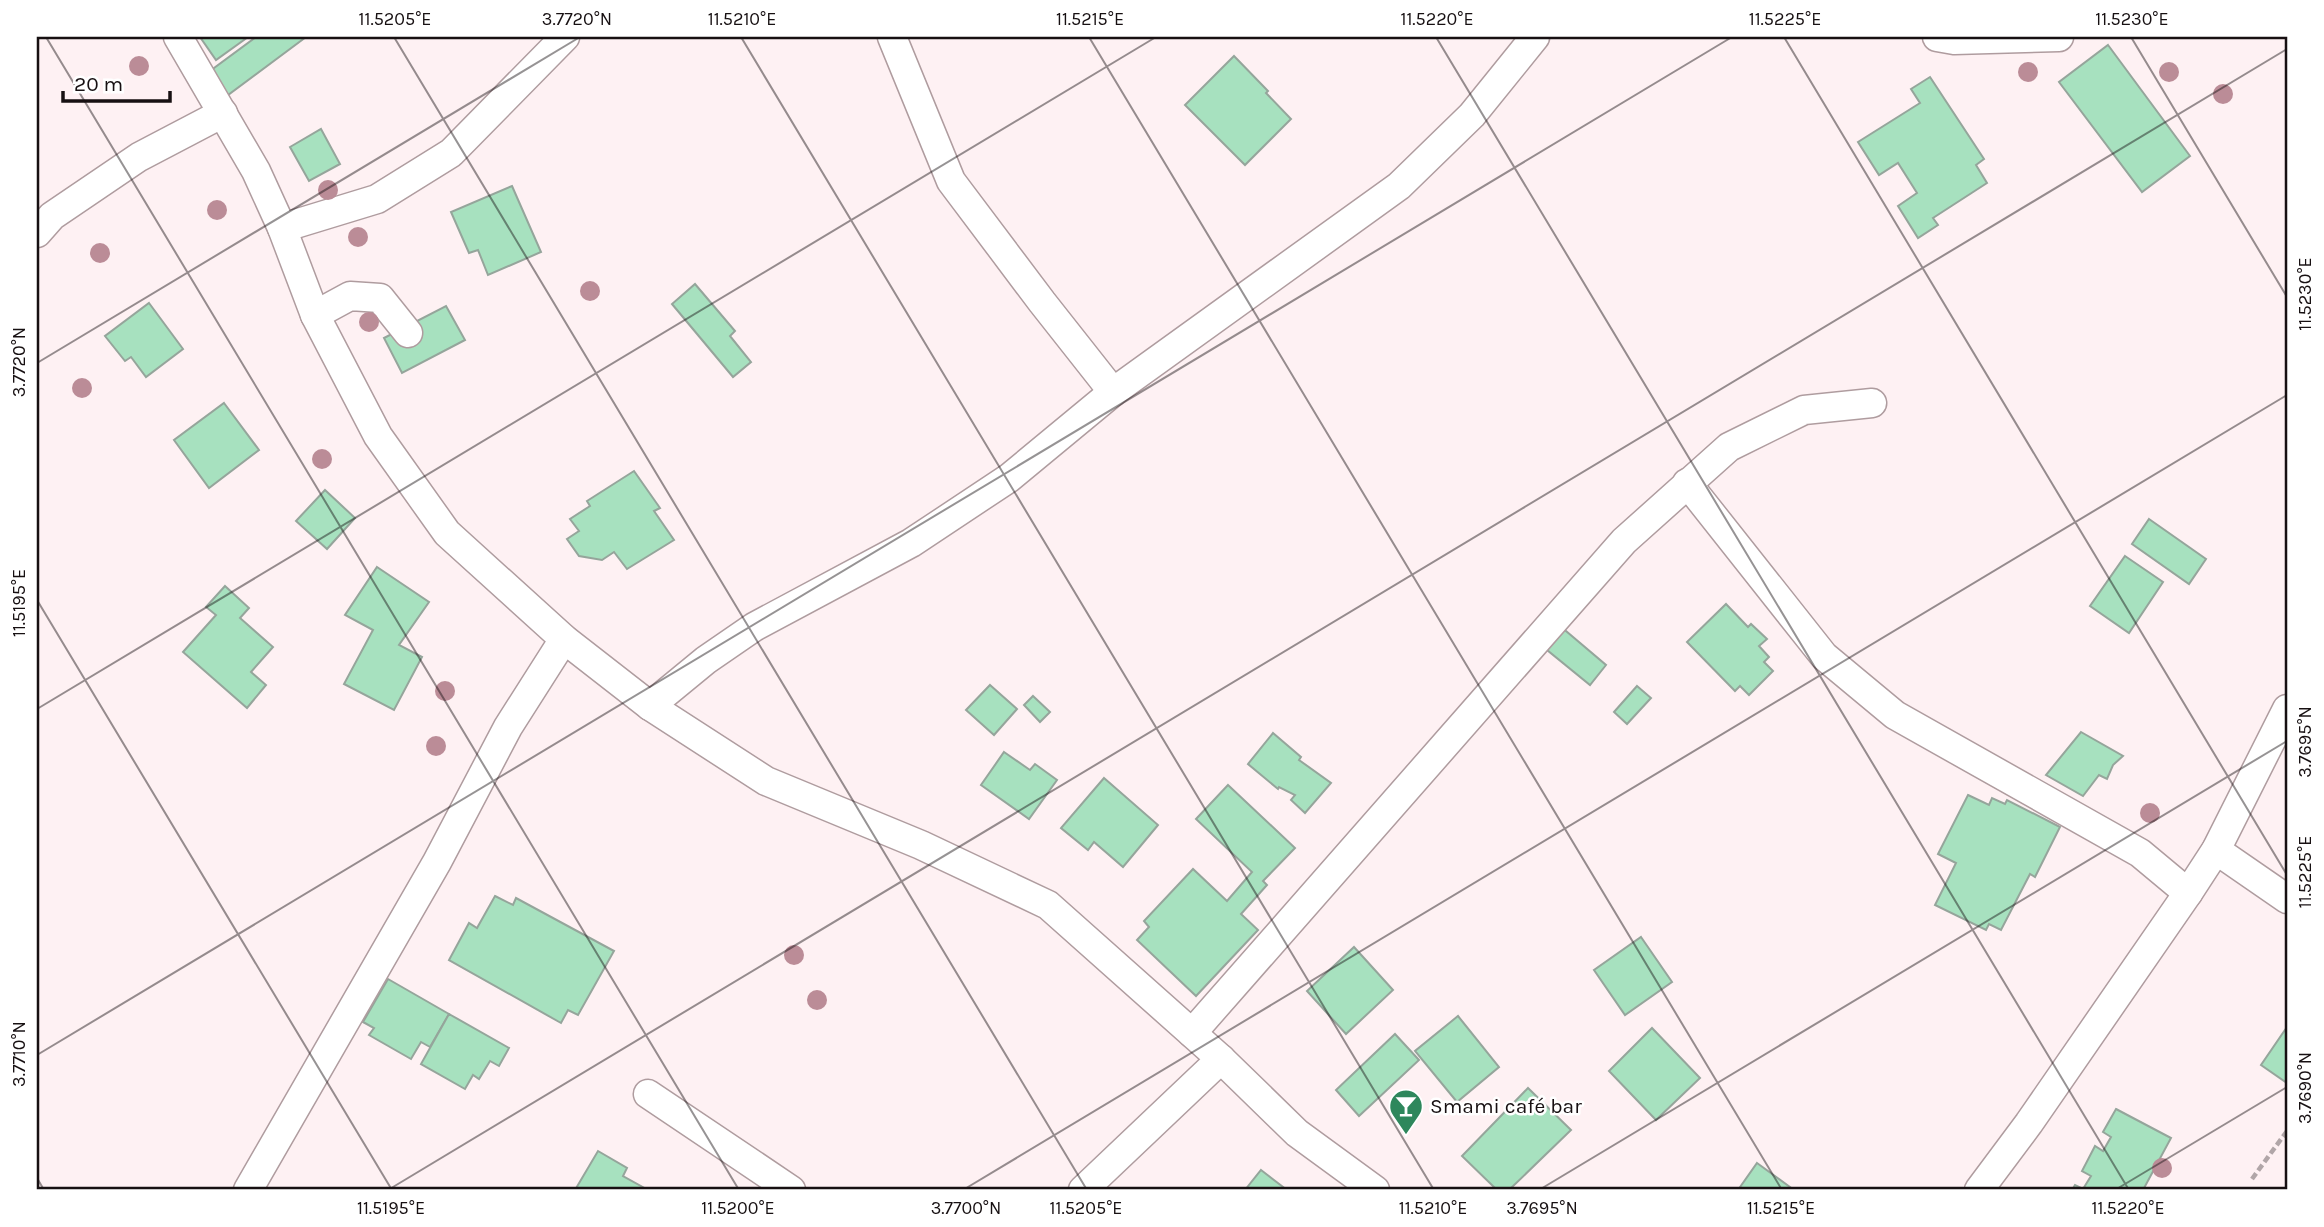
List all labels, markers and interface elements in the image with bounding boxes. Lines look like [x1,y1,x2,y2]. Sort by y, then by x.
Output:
text: 11.5205°E [359,8,431,30]
text: 3.7720°N [542,8,612,30]
text: 11.5210°E [708,8,776,30]
text: 11.5215°E [1056,8,1124,30]
text: 11.5220°E [1400,8,1474,30]
text: 11.5225°E [1749,8,1821,30]
text: 11.5230°E [2095,8,2169,30]
scale bar [63,60,170,104]
text: 20 m [74,72,123,96]
text: 11.5230°E [2294,257,2316,331]
text: 3.7720°N [8,327,30,397]
text: 11.5195°E [8,569,30,637]
text: 3.7695°N [2294,706,2316,778]
text: 11.5225°E [2294,836,2316,908]
text: 3.7710°N [8,1021,30,1087]
text: 3.7690°N [2294,1052,2316,1124]
bar icon: Smami café bar [1387,1087,1425,1136]
place label: Smami café bar [1430,1094,1582,1118]
text: 11.5195°E [357,1197,425,1219]
text: 11.5200°E [701,1197,775,1219]
text: 3.7700°N [931,1197,1001,1219]
text: 11.5205°E [1050,1197,1122,1219]
text: 11.5210°E [1399,1197,1467,1219]
text: 3.7695°N [1506,1197,1578,1219]
text: 11.5215°E [1747,1197,1815,1219]
text: 11.5220°E [2091,1197,2165,1219]

